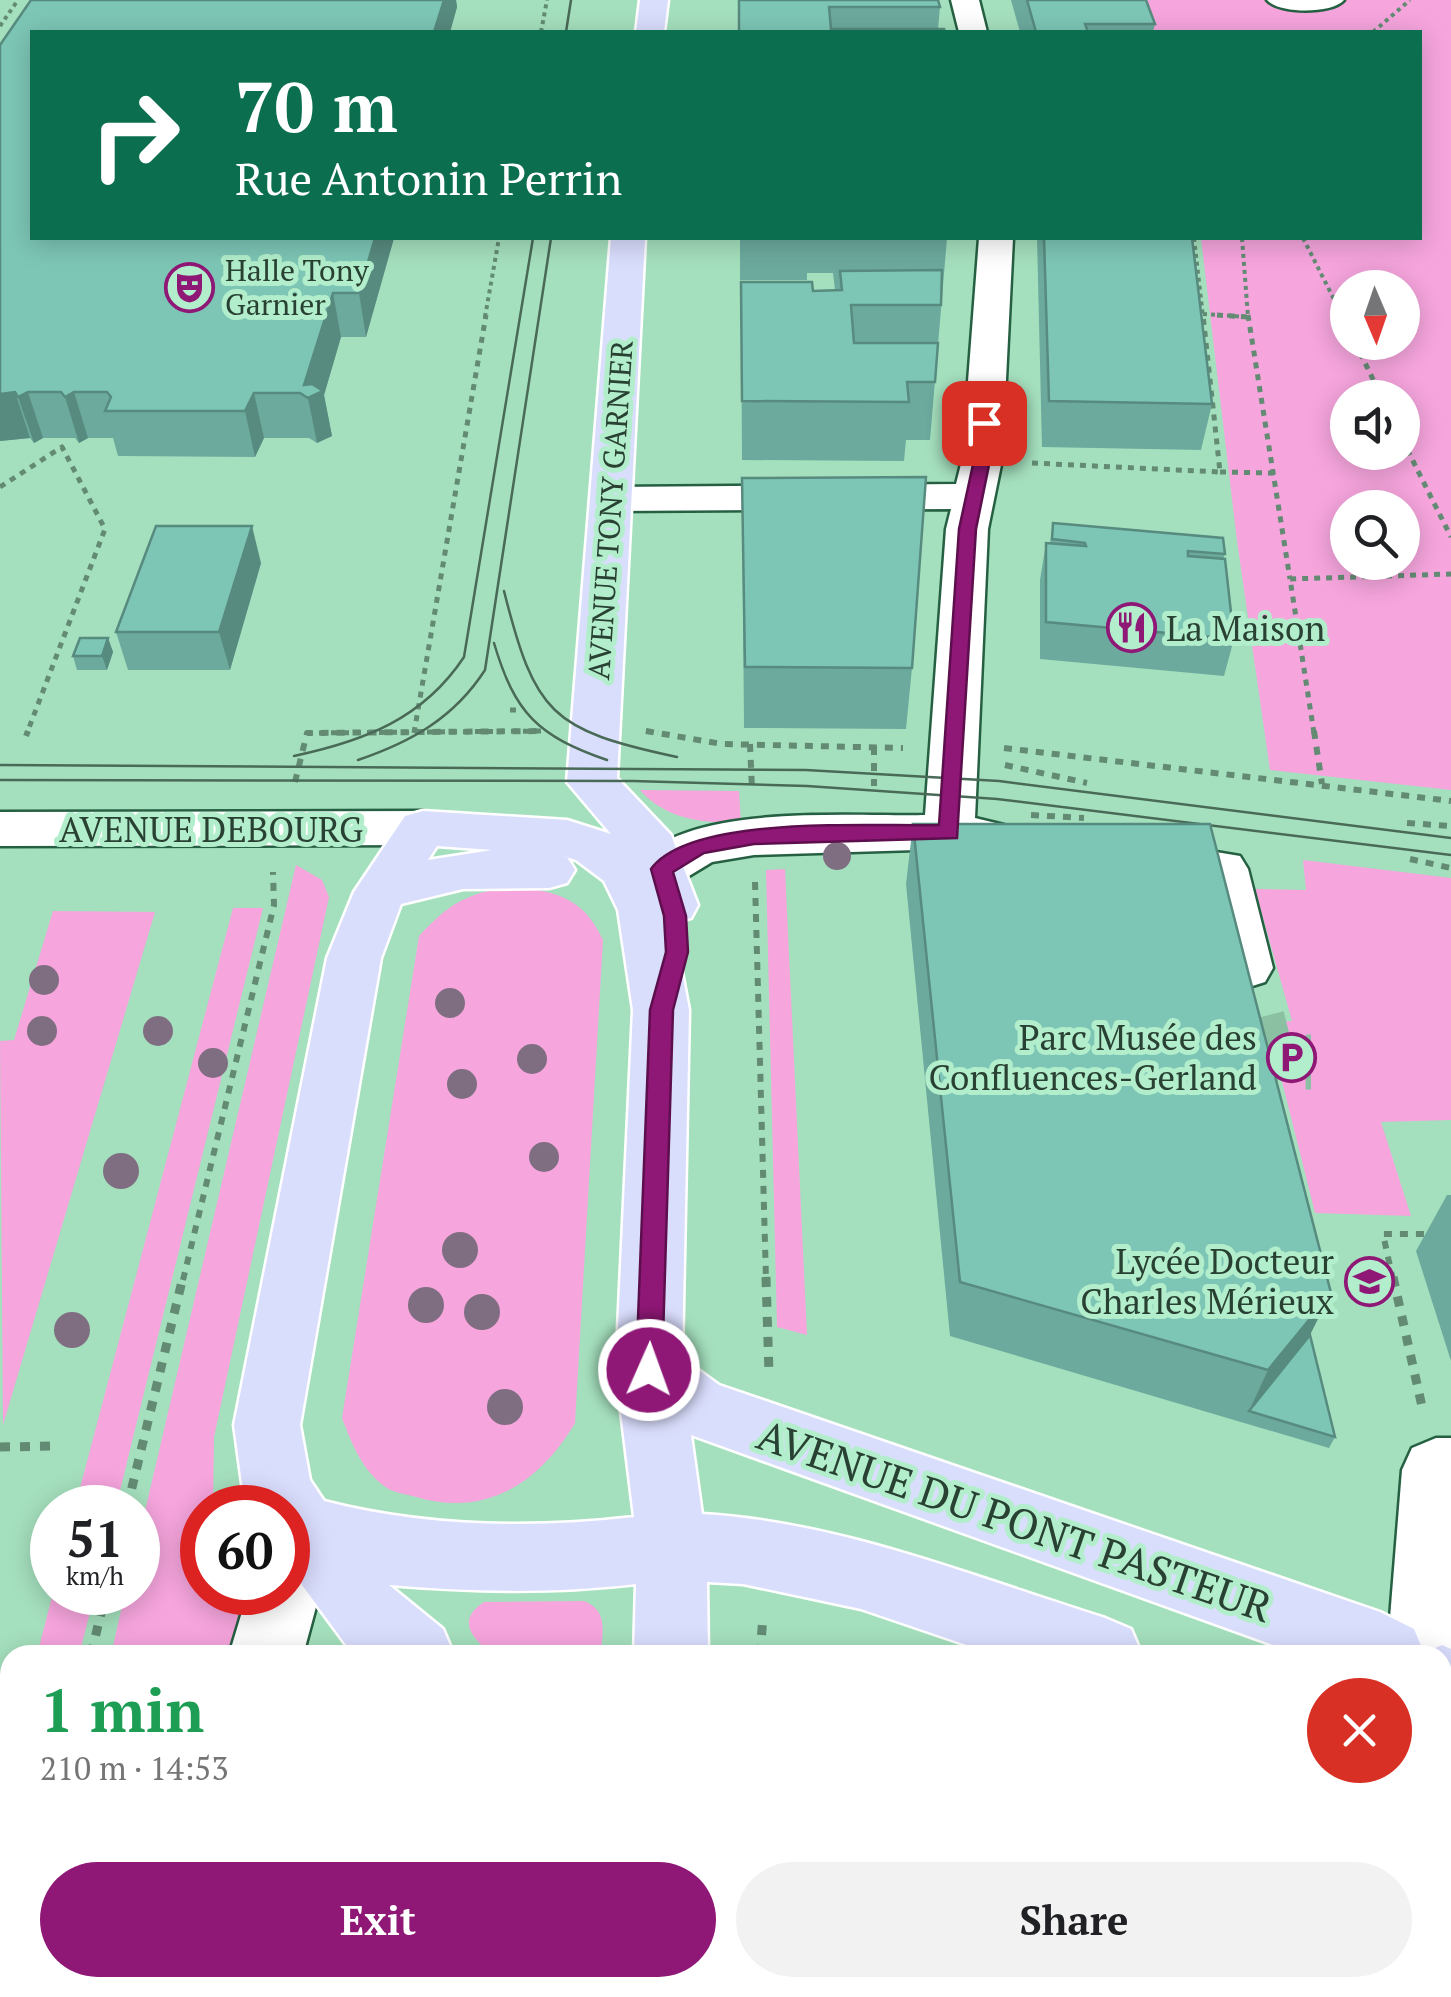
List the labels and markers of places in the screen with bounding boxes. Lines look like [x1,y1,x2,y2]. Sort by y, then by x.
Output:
place label: Halle Tony Garnier [225,250,370,324]
theatre icon: Halle Tony Garnier [164,261,216,313]
pin [942,381,1027,466]
restaurant icon: La Maison [1105,602,1157,654]
place label: La Maison [1166,605,1325,651]
place label: Parc Musée des Confluences-Gerland [928,1014,1257,1100]
parking icon: Parc Musée des Confluences-Gerland [1266,1031,1318,1083]
place label: Lycée Docteur Charles Mérieux [1080,1238,1335,1324]
school or university icon: Lycée Docteur Charles Mérieux [1343,1255,1395,1307]

